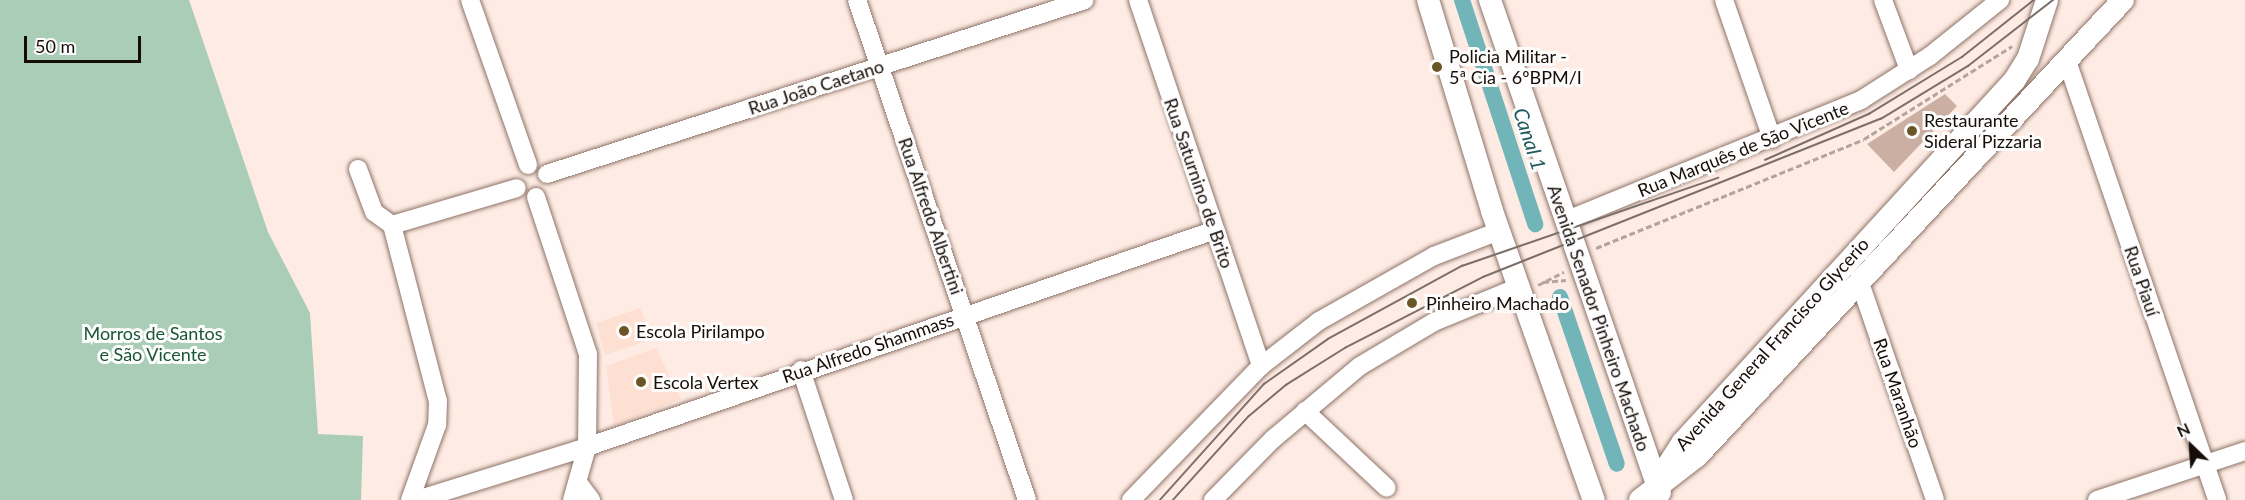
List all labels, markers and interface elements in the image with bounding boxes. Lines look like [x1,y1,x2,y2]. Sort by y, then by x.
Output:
scale bar [27,24,144,62]
text: 50 m [35,35,75,57]
place label: Policia Militar - 5ª Cia - 6ºBPM/I [1449,46,1582,88]
street label: Rua João Caetano [745,55,887,119]
marker: Policia Militar - 5ª Cia - 6ºBPM/I [1430,60,1444,74]
street label: Rua Saturnino de Brito [1160,95,1238,271]
street label: Rua Marquês de São Vicente [1634,97,1852,201]
water label: Canal 1 [1509,105,1551,173]
place label: Restaurante Sideral Pizzaria [1924,110,2042,152]
marker: Restaurante Sideral Pizzaria [1905,124,1919,138]
street label: Rua Alfredo Albertini [894,134,968,298]
street label: Avenida Senador Pinheiro Machado [1543,182,1655,454]
street label: Avenida General Francisco Glycerio [1671,233,1873,455]
street label: Rua Piauí [2120,243,2164,319]
place label: Pinheiro Machado [1426,292,1569,314]
marker: Pinheiro Machado [1403,294,1421,312]
street label: Rua Alfredo Shammass [779,308,957,388]
place label: Escola Pirilampo [636,320,765,342]
park label: Morros de Santos e São Vicente [83,323,223,366]
marker: Escola Pirilampo [617,324,631,338]
street label: Rua Maranhão [1869,335,1927,451]
place label: Escola Vertex [653,371,759,393]
marker: Escola Vertex [634,375,648,389]
north arrow [2161,416,2221,476]
text: N [2174,418,2193,440]

